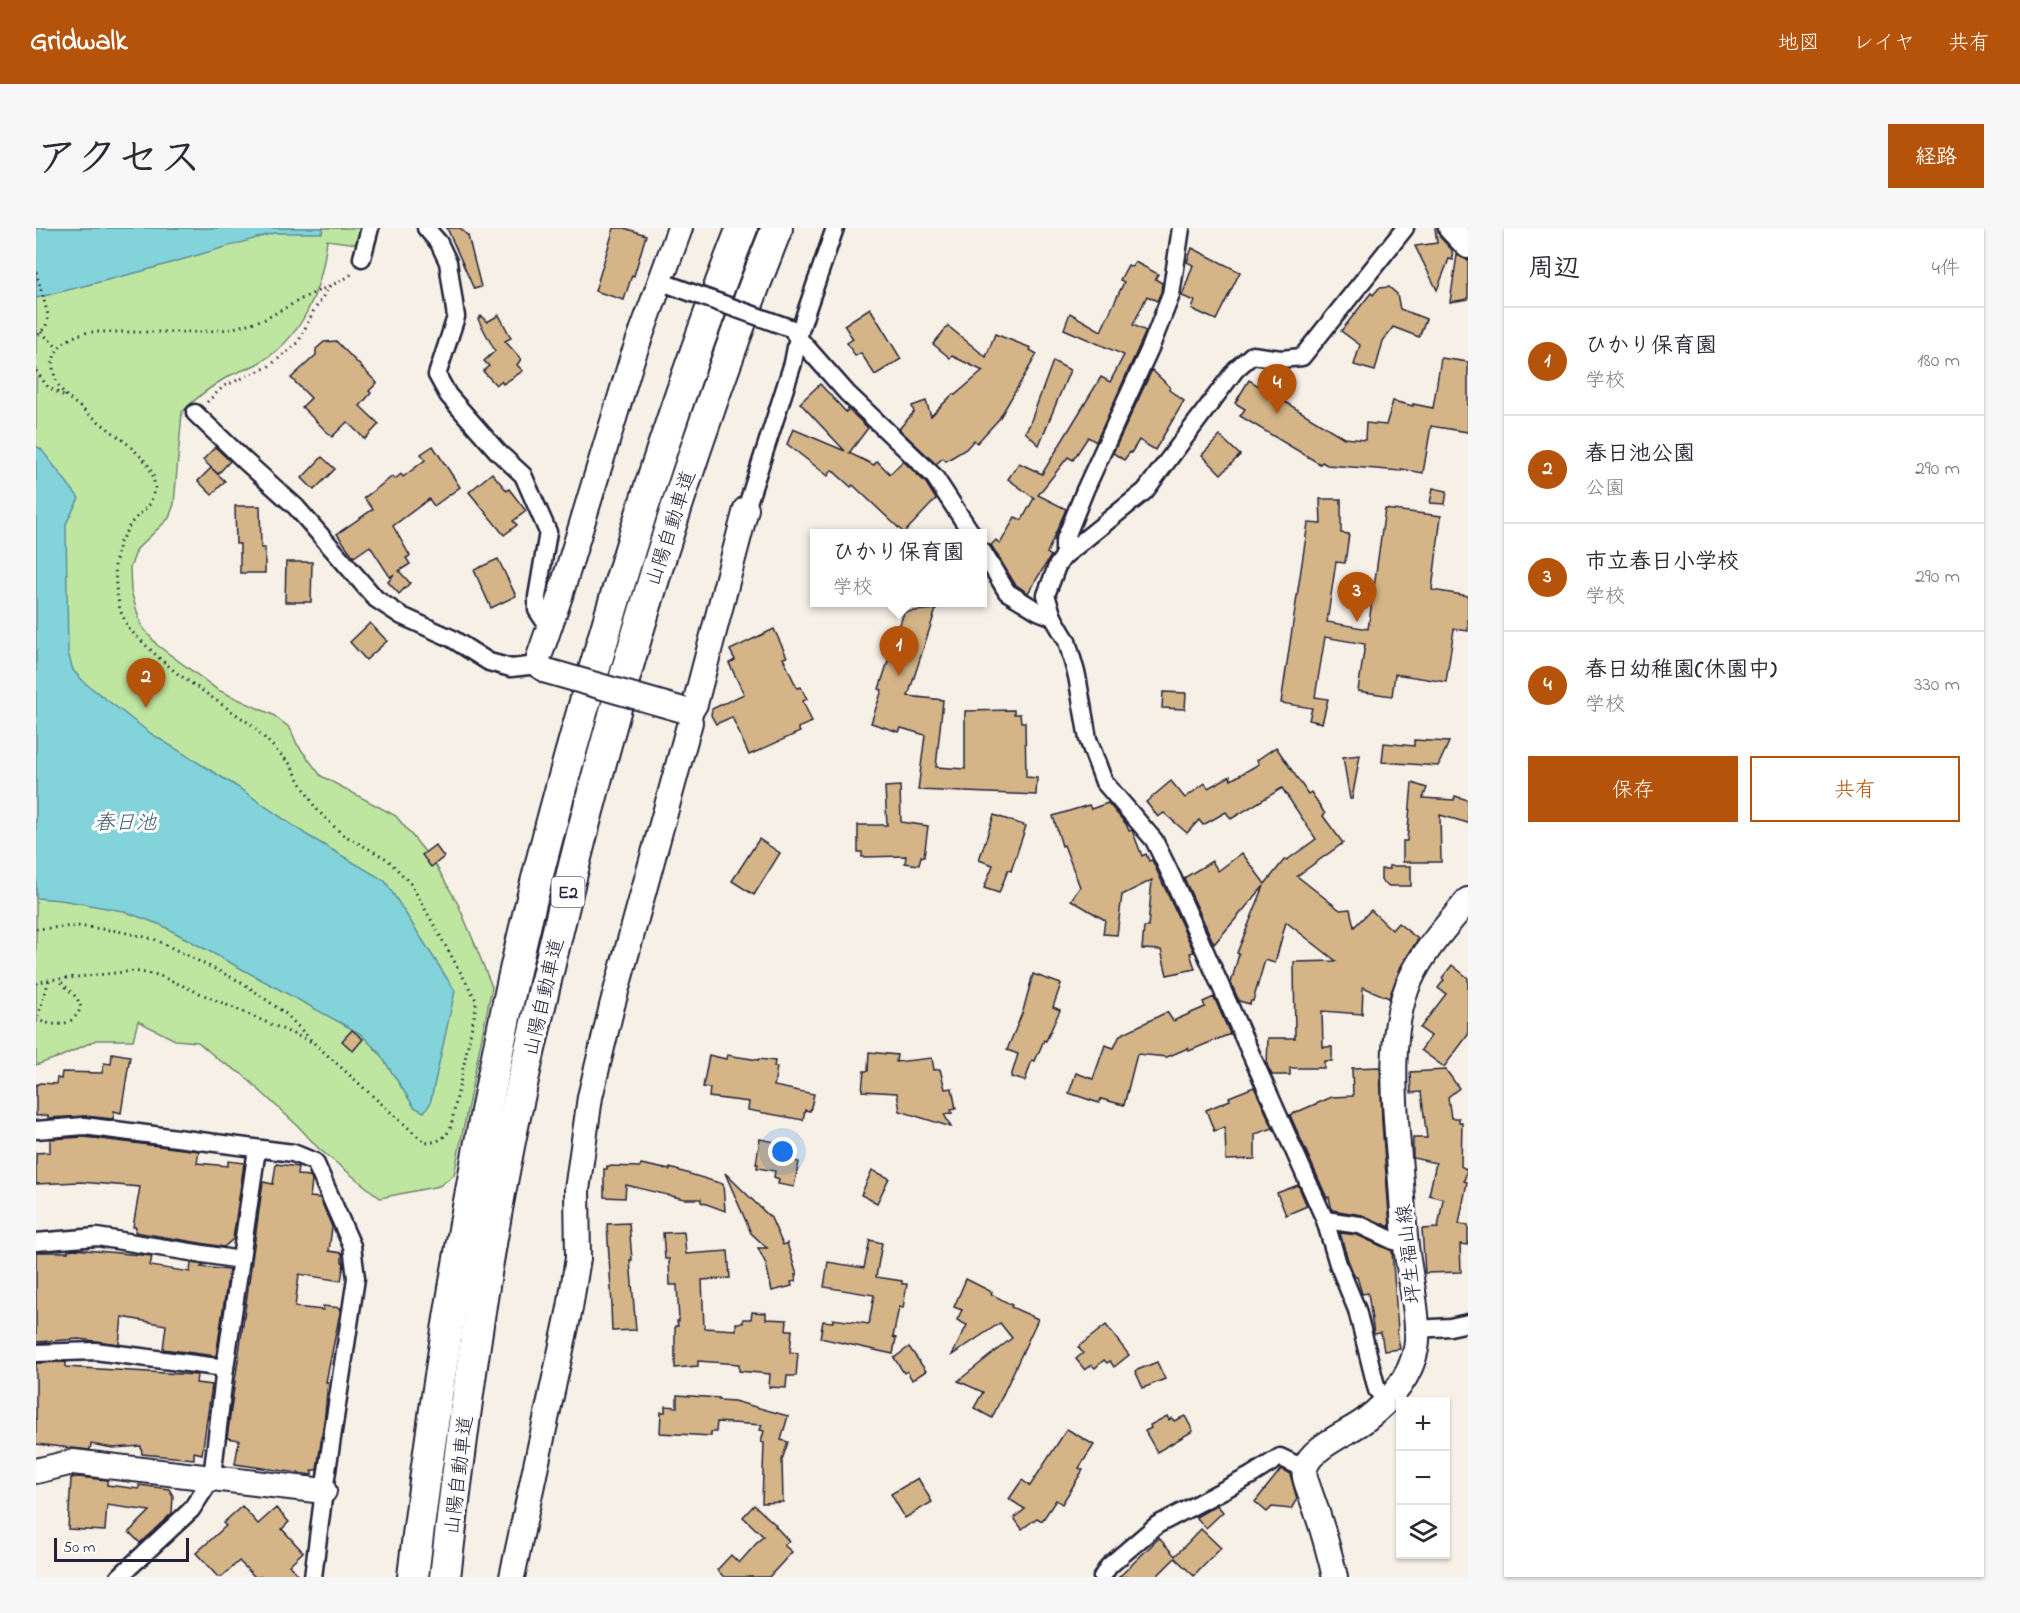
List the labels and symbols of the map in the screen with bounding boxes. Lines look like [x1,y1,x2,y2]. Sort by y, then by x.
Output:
pin: 4 [1258,364,1296,414]
street label: 山陽自動車道 [640,467,705,590]
pin: 3 [1338,572,1376,622]
pin: 1 [880,626,918,676]
pin: 2 [126,658,166,708]
water label: 春日池 [94,809,157,839]
road number: E2 [552,877,584,907]
street label: 山陽自動車道 [518,936,573,1059]
your location [768,1137,797,1166]
street label: 坪生福山線 [1391,1202,1430,1305]
street label: 山陽自動車道 [439,1414,482,1537]
scale bar [54,1535,189,1562]

